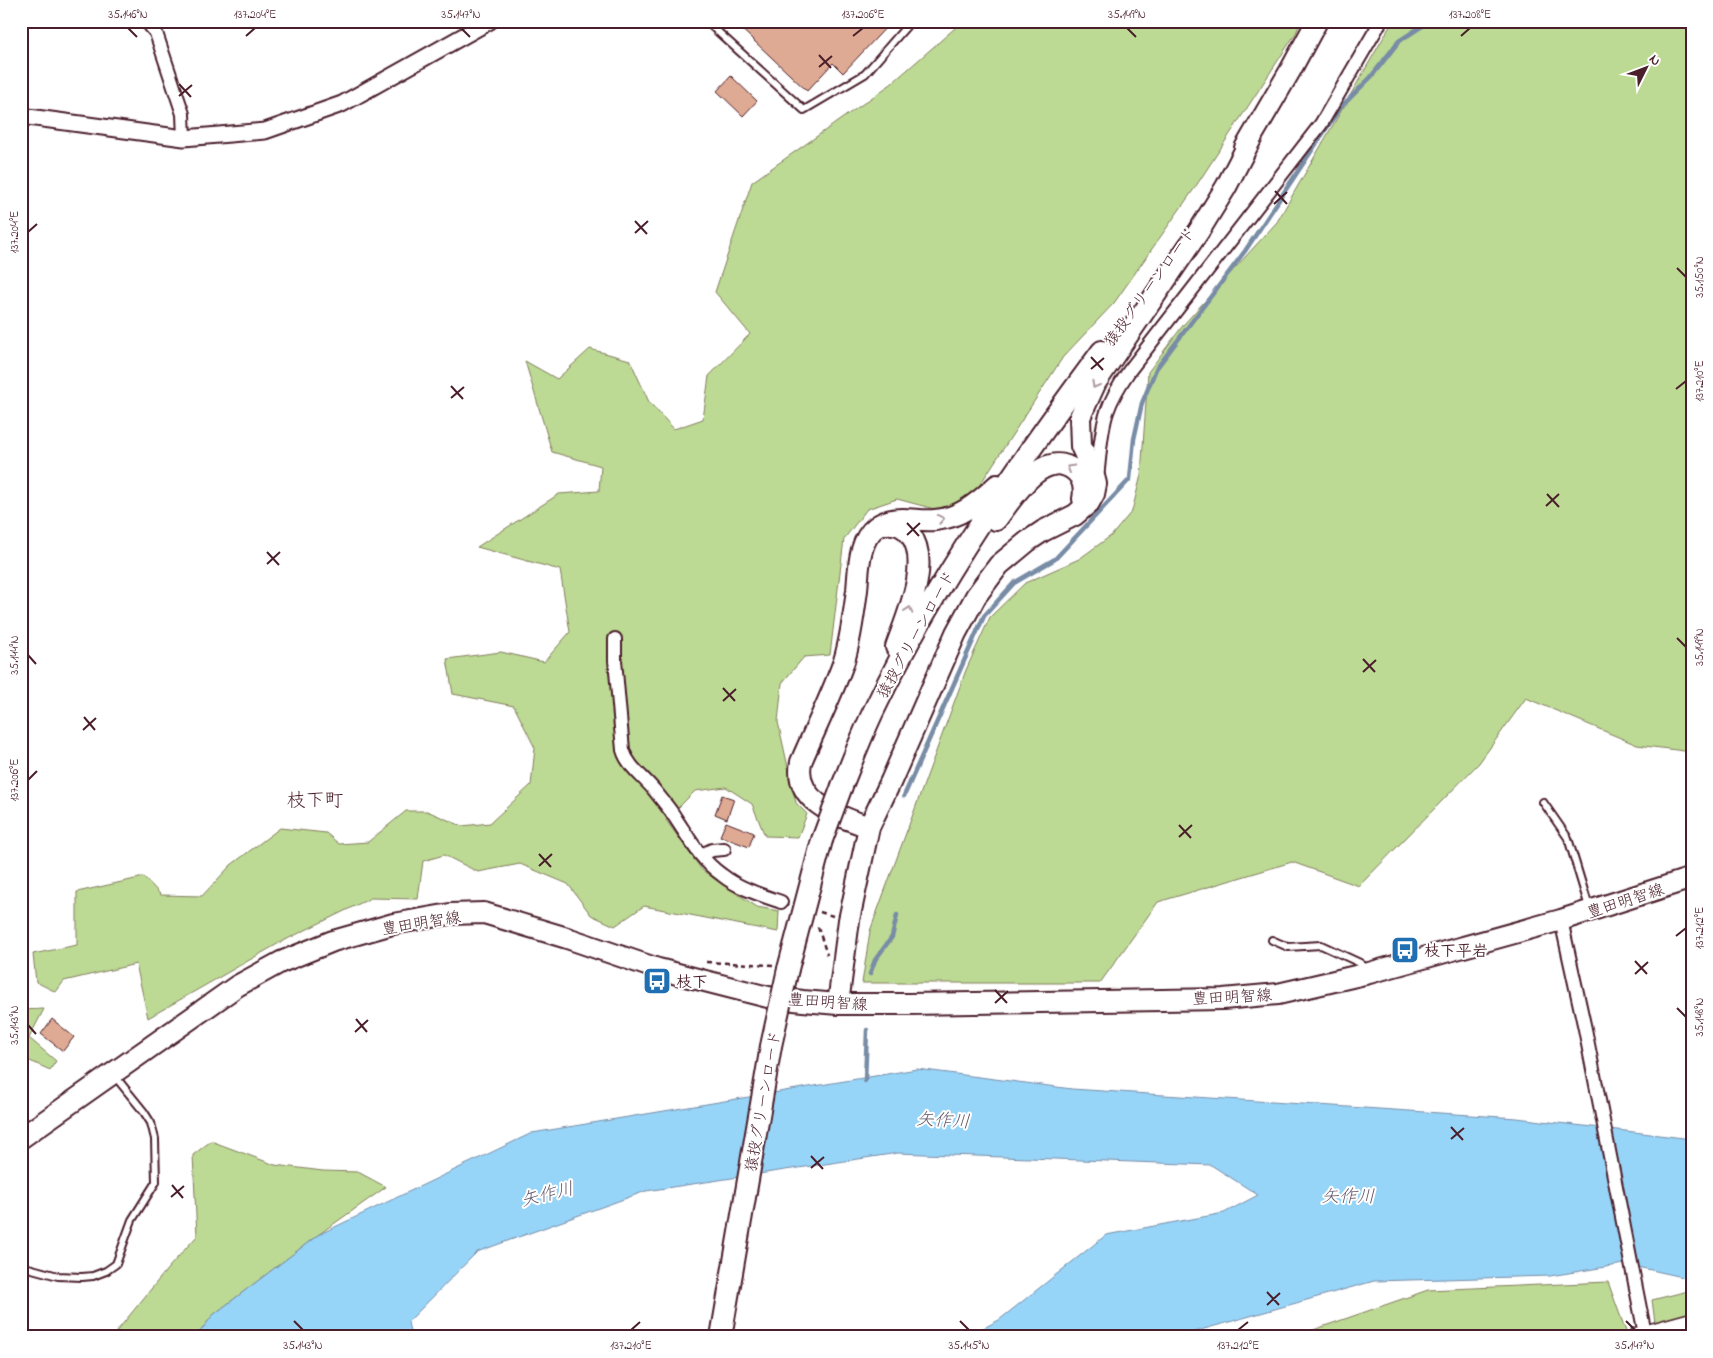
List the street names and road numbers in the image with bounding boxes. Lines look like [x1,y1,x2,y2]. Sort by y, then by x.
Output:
street label: 猿投グリーンロード [1099,222,1202,352]
street label: 猿投グリーンロード [872,567,962,703]
street label: 豊田明智線 [1584,878,1667,926]
street label: 豊田明智線 [380,906,463,942]
street label: 豊田明智線 [1192,984,1273,1012]
street label: 豊田明智線 [787,988,869,1018]
street label: 猿投グリーンロード [740,1029,788,1174]

